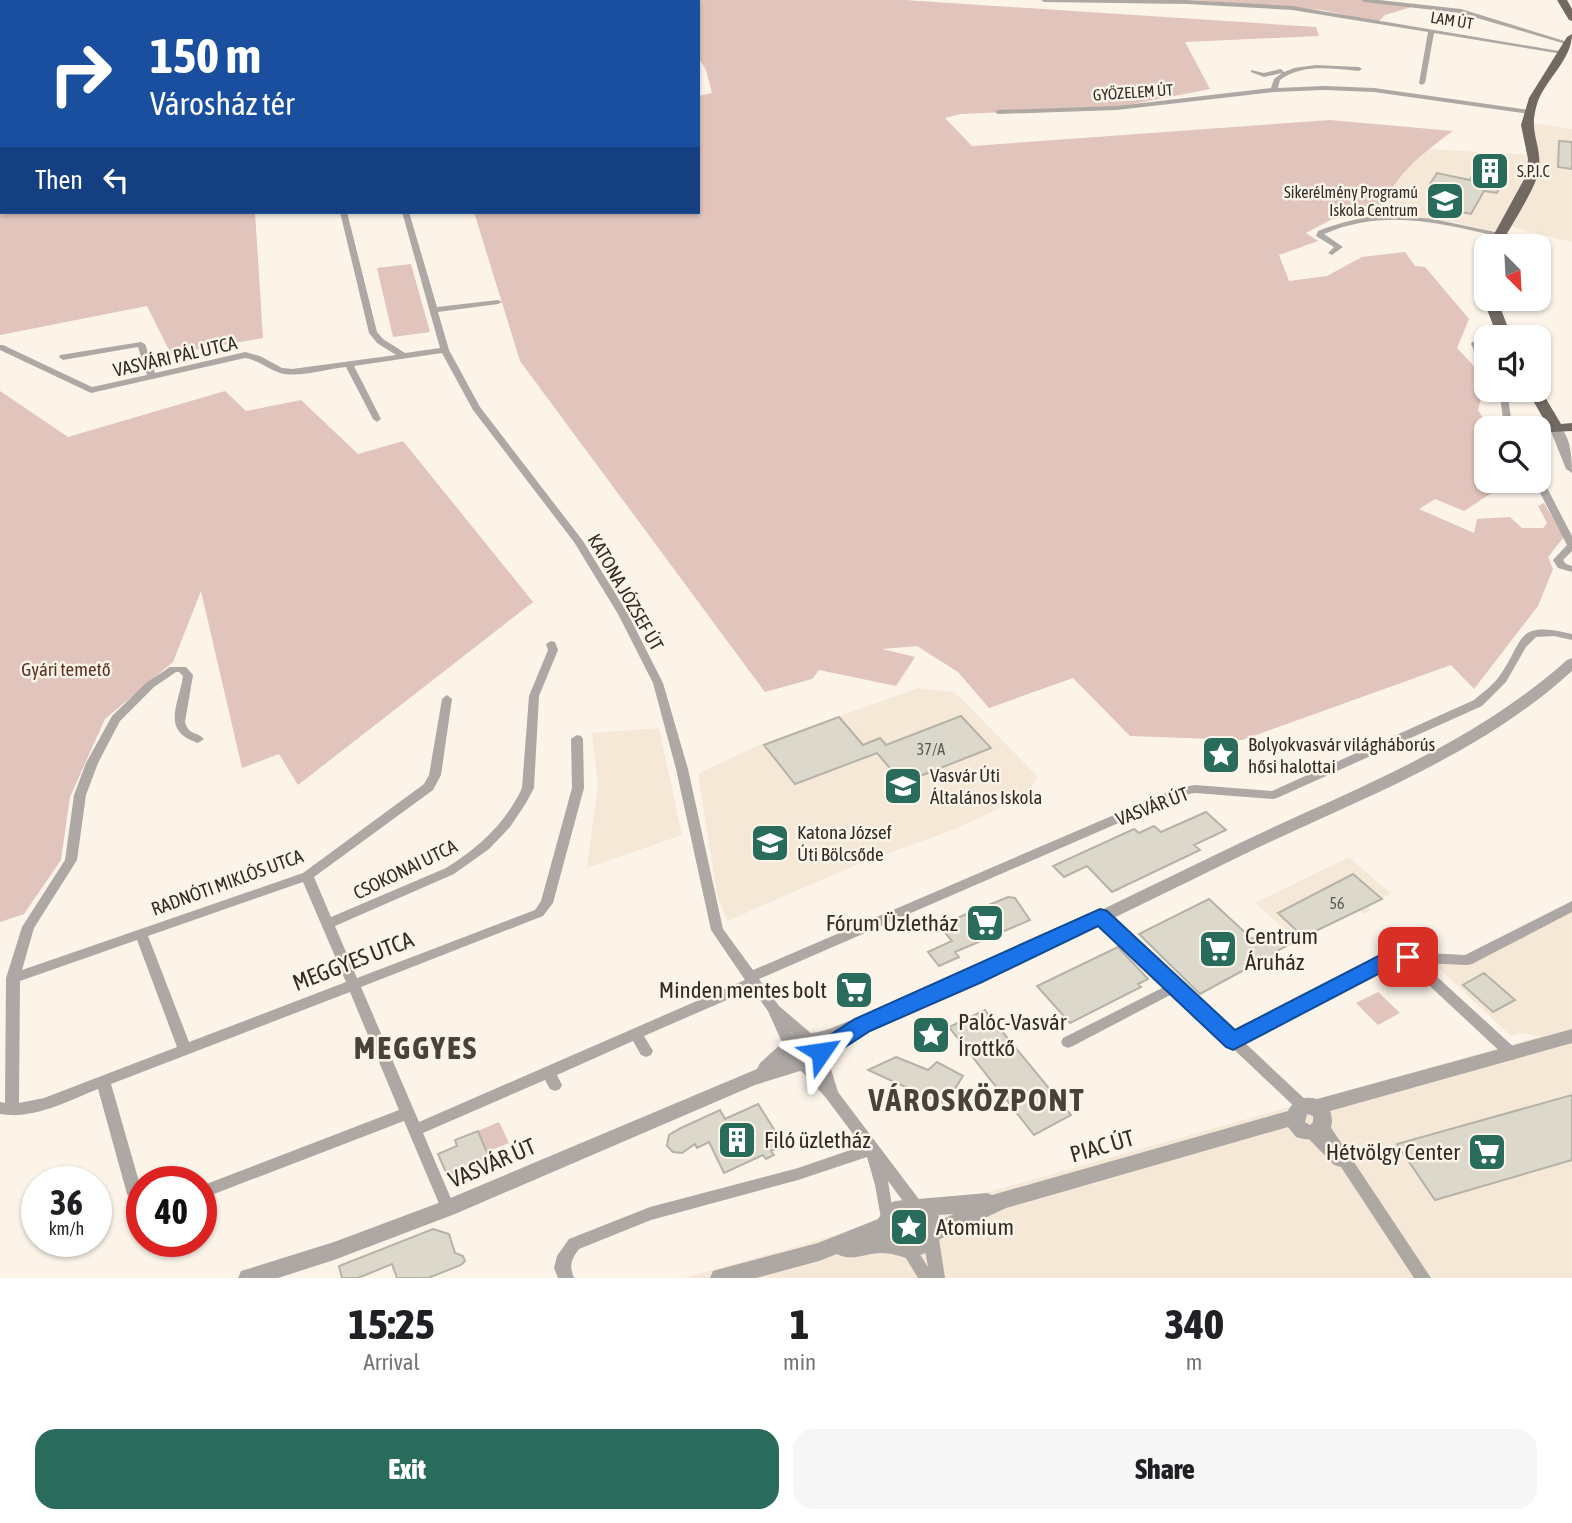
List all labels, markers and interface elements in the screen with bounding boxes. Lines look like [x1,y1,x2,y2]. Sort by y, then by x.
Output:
street label: LAM ÚT [1429,8,1475,32]
text: 150 m [150,27,261,83]
icon: right [35,28,126,119]
street label: GYŐZELEM ÚT [1092,80,1174,104]
text: Városház tér [150,85,295,122]
building icon: S.P.I.C [1469,150,1511,192]
icon: left [97,161,135,199]
place label: S.P.I.C [1517,162,1550,180]
text: Then [35,165,83,195]
school or university icon: Sikerélmény Programú Iskola Centrum [1424,180,1466,222]
place label: Sikerélmény Programú Iskola Centrum [1284,183,1418,219]
north arrow [1474,234,1550,312]
map controls [1474,234,1551,493]
button: sound [1474,325,1551,402]
street label: VASVÁRI PÁL UTCA [111,331,240,381]
button: search [1474,416,1551,493]
street label: KATONA JÓZSEF ÚT [584,530,669,655]
park label: Gyári temető [21,658,111,680]
place label: Bolyokvasvár világháborús hősi halottai [1248,733,1436,777]
place icon: Bolyokvasvár világháborús hősi halottai [1200,734,1242,776]
house number: 37/A [917,740,945,758]
place label: Vasvár Úti Általános Iskola [930,764,1042,808]
school or university icon: Vasvár Úti Általános Iskola [882,765,924,807]
street label: VASVÁR ÚT [1113,782,1192,830]
place label: Katona József Úti Bölcsőde [797,821,892,865]
school or university icon: Katona József Úti Bölcsőde [749,822,791,864]
street label: CSOKONAI UTCA [350,834,461,904]
street label: RADNÓTI MIKLÓS UTCA [148,844,306,920]
house number: 56 [1329,894,1345,912]
supermarket icon: Fórum Üzletház [964,902,1006,944]
place label: Fórum Üzletház [826,910,958,936]
place label: Centrum Áruház [1245,923,1318,975]
street label: MEGGYES UTCA [289,926,418,996]
pin [1378,927,1438,987]
supermarket icon: Centrum Áruház [1197,928,1239,970]
icon: arrive [1389,938,1427,976]
supermarket icon: Minden mentes bolt [833,969,875,1011]
place label: Minden mentes bolt [659,977,827,1003]
place label: Palóc-Vasvár Írottkő [958,1009,1068,1061]
place icon: Palóc-Vasvár Írottkő [910,1014,952,1056]
position arrow [784,1015,858,1089]
district label: MEGGYES [354,1029,478,1066]
district label: VÁROSKÖZPONT [868,1081,1086,1118]
building icon: Filó üzletház [716,1119,758,1161]
street label: PIAC ÚT [1067,1124,1137,1168]
place label: Filó üzletház [764,1127,871,1153]
supermarket icon: Hétvölgy Center [1466,1131,1508,1173]
street label: VASVÁR ÚT [445,1133,539,1193]
place label: Hétvölgy Center [1326,1139,1461,1165]
speed limit sign: 40 [126,1166,217,1257]
text: 36 [50,1182,83,1222]
place icon: Atomium [888,1206,930,1248]
place label: Atomium [936,1214,1014,1240]
text: km/h [49,1218,84,1239]
text: 15:25 [348,1300,435,1348]
text: 1 [790,1300,809,1348]
text: 340 [1164,1300,1224,1348]
text: Arrival [363,1349,420,1375]
text: min [783,1349,816,1375]
text: m [1186,1349,1202,1375]
button: Exit [35,1429,779,1509]
button: Share [793,1429,1537,1509]

